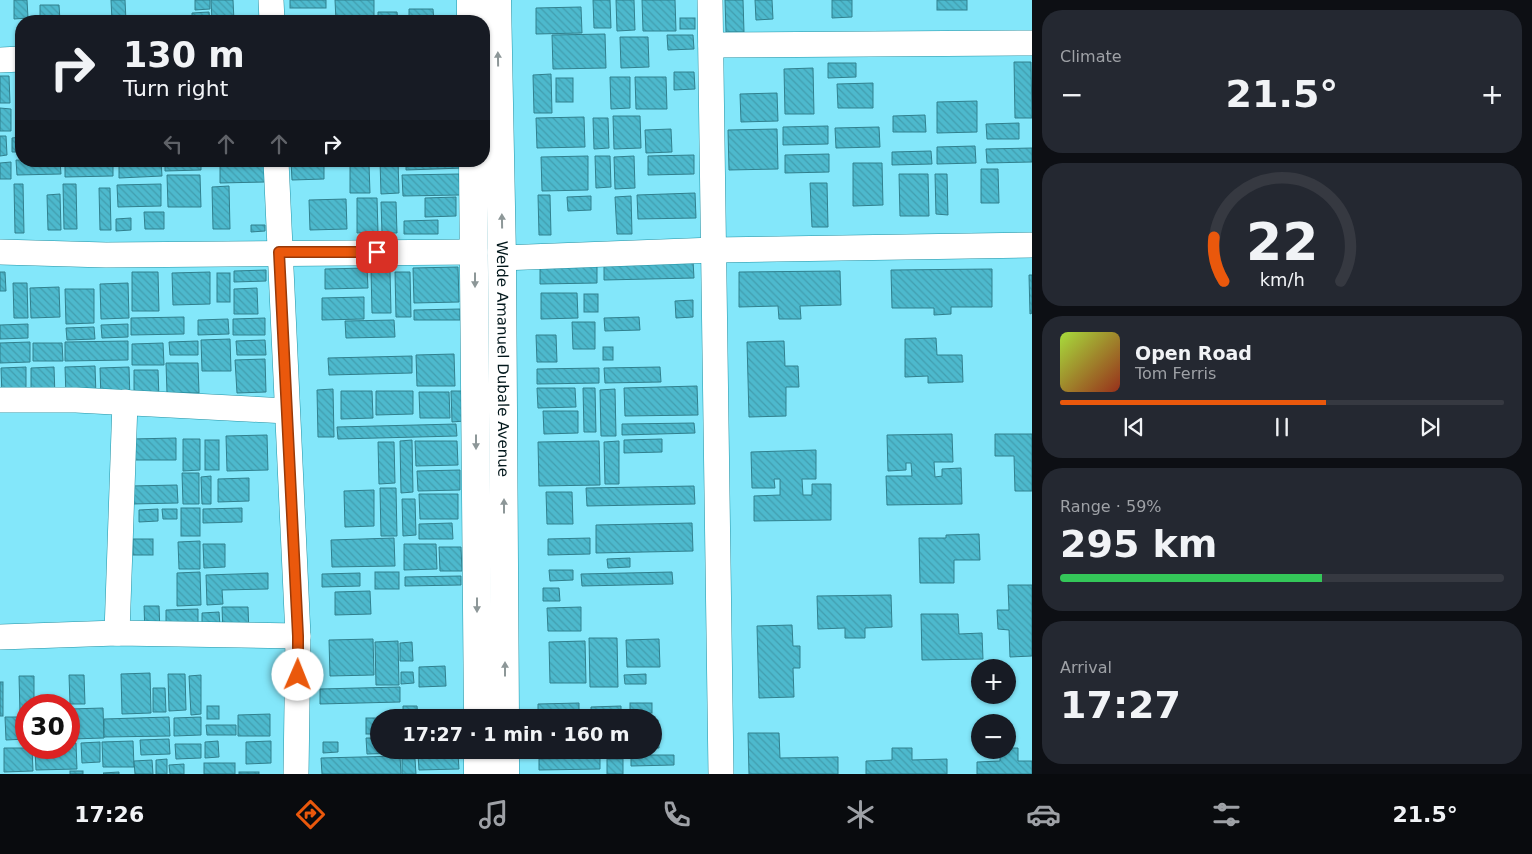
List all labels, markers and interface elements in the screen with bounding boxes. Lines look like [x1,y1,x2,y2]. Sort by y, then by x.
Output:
icon: right [40,35,105,100]
text: 130 m [123,35,245,75]
text: Climate [1060,47,1122,66]
one-way arrow [494,51,502,67]
text: 21.5° [1226,72,1338,116]
text: Turn right [123,76,228,101]
text: − [1060,78,1083,111]
text: + [1481,78,1504,111]
icon: left [159,130,187,158]
icon: ahead [212,130,240,158]
icon: ahead [265,130,293,158]
icon: right [318,130,346,158]
text: 22 [1246,212,1318,272]
one-way arrow [498,213,506,229]
pin [356,231,398,273]
icon: arrive [363,238,391,266]
street label: Welde Amanuel Dubale Avenue [493,241,512,477]
text: km/h [1259,269,1305,290]
one-way arrow [471,272,479,288]
text: Open Road [1135,342,1252,364]
text: Tom Ferris [1135,364,1216,383]
icon: previous [1120,413,1148,441]
icon: pause [1268,413,1296,441]
icon: next [1416,413,1444,441]
one-way arrow [472,435,480,451]
text: Range · 59% [1060,497,1162,516]
one-way arrow [500,498,508,514]
text: 295 km [1060,522,1217,566]
one-way arrow [473,597,481,613]
position arrow [271,648,323,700]
text: Arrival [1060,658,1112,677]
map controls [971,659,1016,759]
button: + [971,659,1016,704]
one-way arrow [501,661,509,677]
text: 17:27 [1060,683,1181,727]
speed limit sign: 30 [15,694,80,759]
button: − [971,714,1016,759]
text: 17:27 · 1 min · 160 m [402,723,630,745]
icon: directions [293,797,328,832]
icon: music [476,797,511,832]
icon: phone [659,797,694,832]
icon: climate [843,797,878,832]
icon: car [1026,797,1061,832]
icon: filters [1209,797,1244,832]
text: 17:26 [74,802,144,827]
text: 21.5° [1392,802,1458,827]

